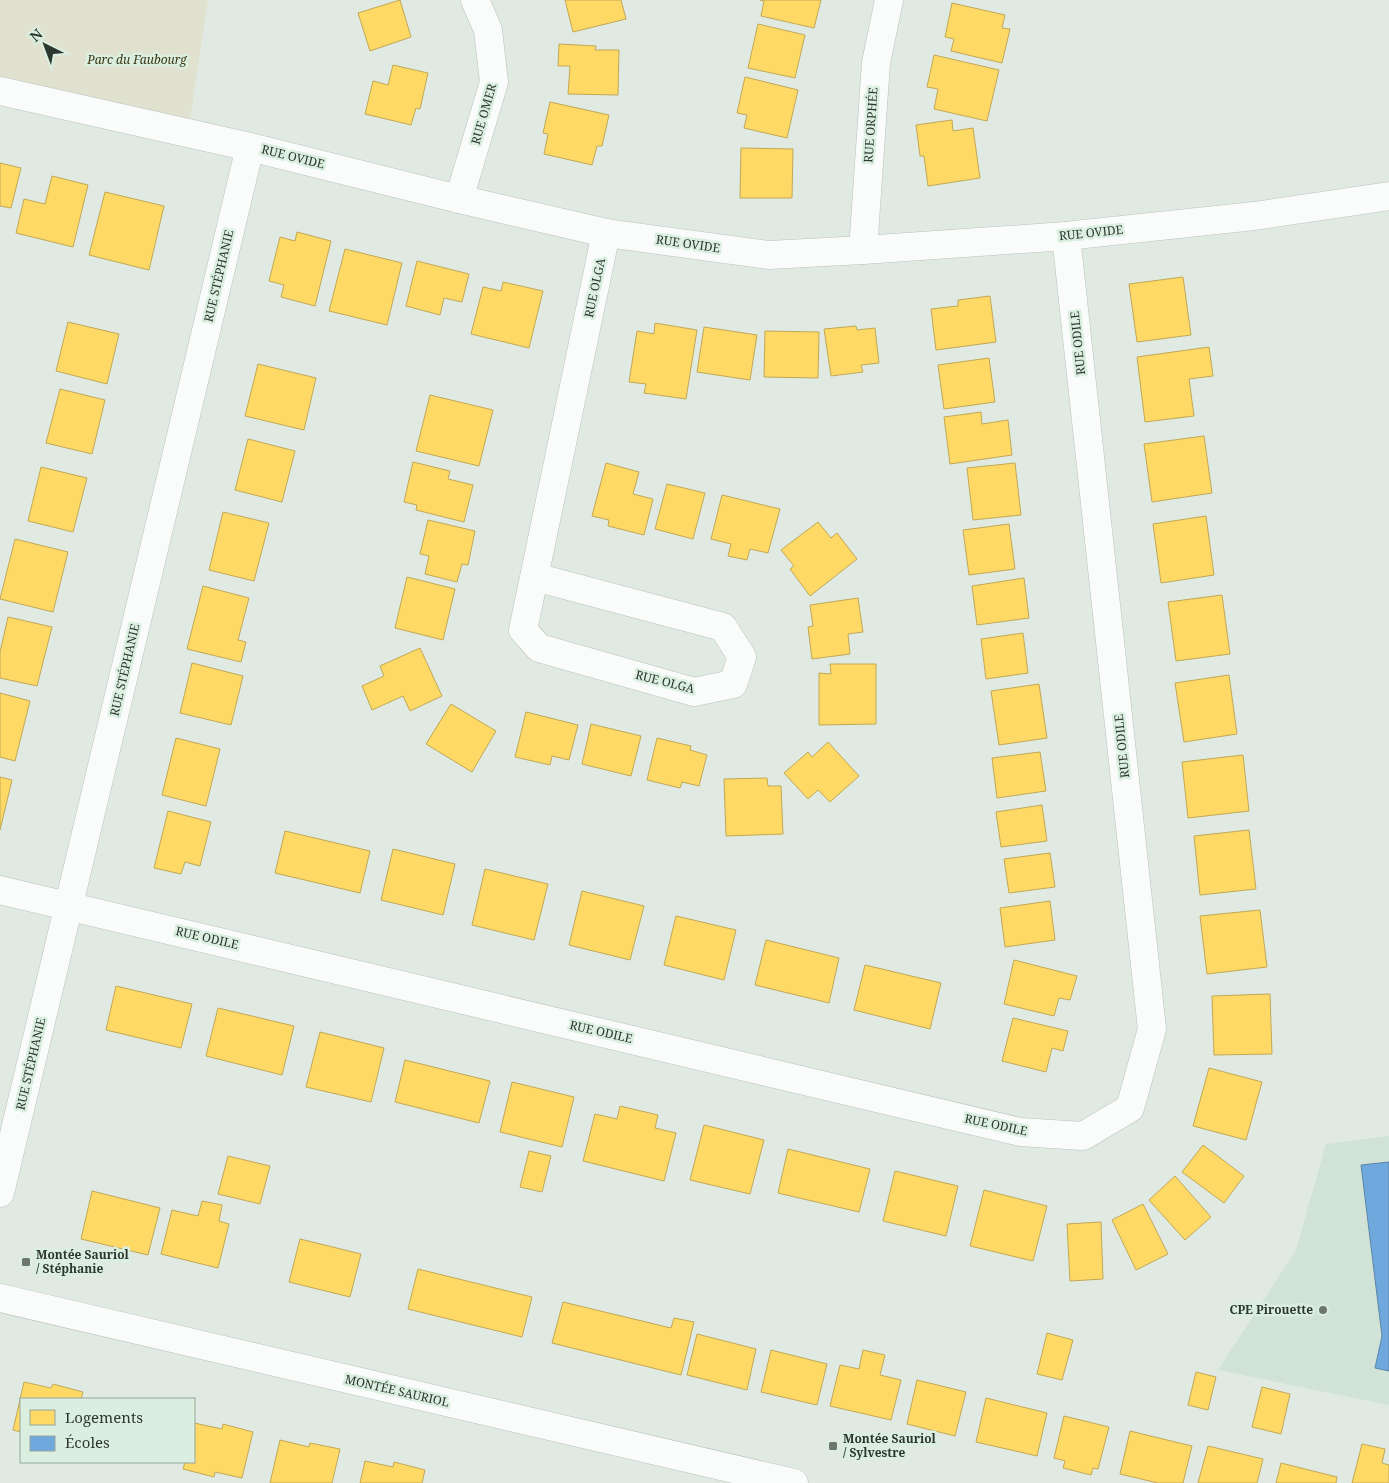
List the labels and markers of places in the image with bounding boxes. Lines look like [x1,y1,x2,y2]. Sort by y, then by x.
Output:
place label: Montée Sauriol / Stéphanie [36,1246,130,1277]
marker: Montée Sauriol / Stéphanie [20,1256,32,1268]
place label: CPE Pirouette [1229,1301,1313,1318]
marker: CPE Pirouette [1317,1304,1329,1316]
place label: Montée Sauriol / Sylvestre [843,1430,937,1461]
marker: Montée Sauriol / Sylvestre [827,1440,839,1452]

